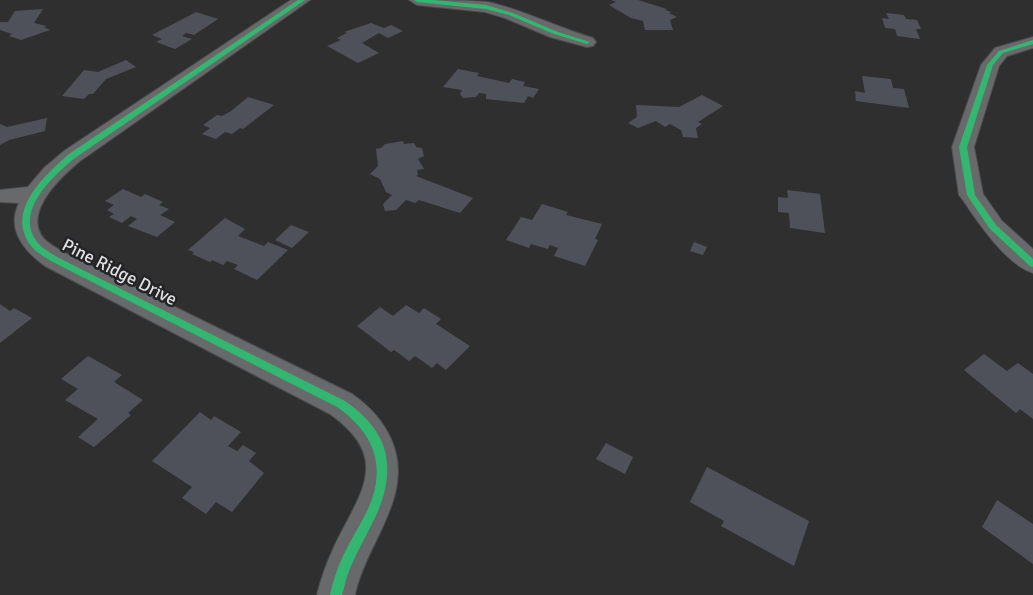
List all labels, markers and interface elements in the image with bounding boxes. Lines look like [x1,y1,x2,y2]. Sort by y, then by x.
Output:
street label: Pine Ridge Drive [58,235,180,311]

